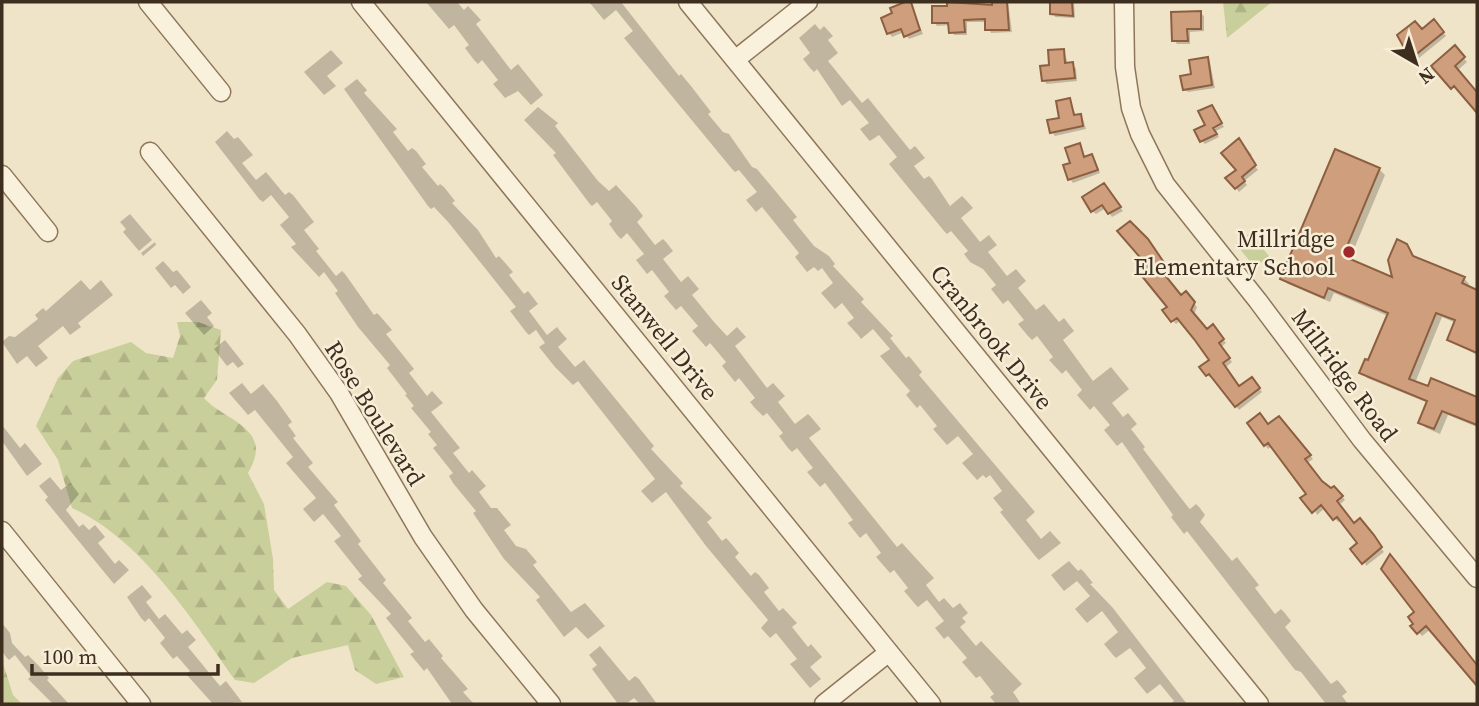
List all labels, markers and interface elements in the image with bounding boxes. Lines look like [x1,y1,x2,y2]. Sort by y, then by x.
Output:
north arrow [1381,28,1451,98]
text: N [1413,62,1440,91]
place label: Millridge Elementary School [1133,222,1335,283]
marker: Millridge Elementary School [1341,244,1357,260]
street label: Cranbrook Drive [923,257,1061,417]
street label: Stanwell Drive [604,267,726,407]
street label: Millridge Road [1284,302,1406,448]
street label: Rose Boulevard [317,334,433,492]
scale bar [32,632,217,676]
text: 100 m [42,642,97,671]

